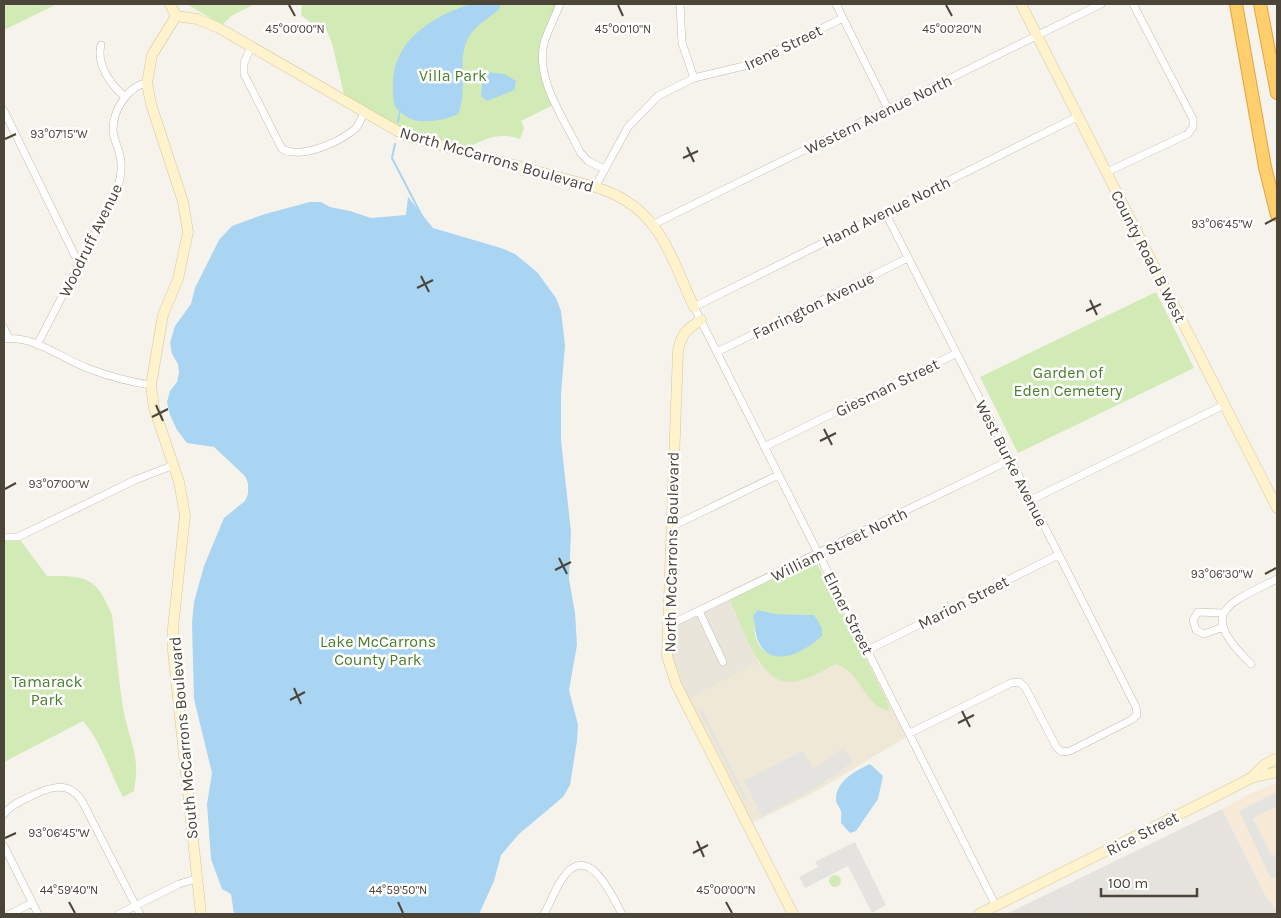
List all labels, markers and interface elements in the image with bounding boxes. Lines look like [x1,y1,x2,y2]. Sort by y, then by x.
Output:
street label: Irene Street [741,20,825,74]
text: 45°00'00"N [265,22,325,36]
text: 45°00'10"N [595,22,651,36]
text: 45°00'20"N [922,22,982,36]
park label: Villa Park [419,66,487,85]
street label: Western Avenue North [801,71,955,158]
street label: North McCarrons Boulevard [398,123,596,196]
text: 93°07'15"W [30,127,88,141]
street label: Hand Avenue North [819,172,953,251]
street label: Woodruff Avenue [55,180,126,300]
street label: County Road B West [1107,187,1190,326]
text: 93°06'45"W [1191,217,1253,231]
street label: Farrington Avenue [749,268,877,343]
street label: Giesman Street [832,354,942,421]
park label: Garden of Eden Cemetery [1014,363,1123,400]
street label: West Burke Avenue [971,397,1052,530]
street label: North McCarrons Boulevard [660,451,683,653]
text: 93°07'00"W [28,477,90,491]
street label: William Street North [768,503,910,586]
text: 93°06'30"W [1191,567,1253,581]
street label: Elmer Street [820,569,877,658]
street label: Marion Street [915,572,1012,633]
park label: Lake McCarrons County Park [320,632,436,669]
street label: South McCarrons Boulevard [165,636,202,840]
park label: Tamarack Park [11,672,83,709]
street label: Rice Street [1103,807,1182,860]
text: 93°06'45"W [28,826,90,840]
scale bar [1101,866,1197,898]
text: 100 m [1108,874,1148,892]
text: 44°59'40"N [40,883,98,897]
text: 44°59'50"N [369,883,427,897]
text: 45°00'00"N [696,883,756,897]

